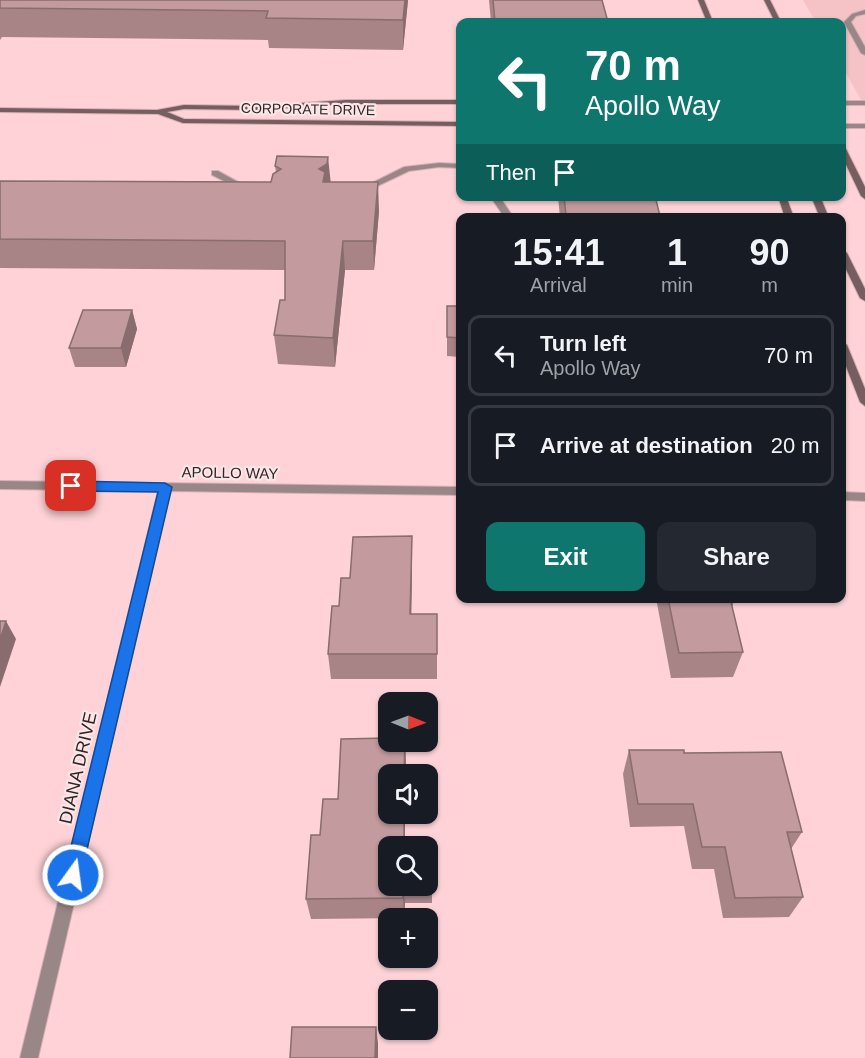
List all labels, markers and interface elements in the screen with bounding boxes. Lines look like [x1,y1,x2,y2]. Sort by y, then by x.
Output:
icon: left [486,42,564,120]
text: 70 m [585,42,681,89]
text: Apollo Way [585,91,721,121]
street label: CORPORATE DRIVE [241,100,375,118]
icon: arrive [548,156,581,189]
text: Then [486,160,536,185]
text: 15:41 [512,232,604,273]
text: 1 [667,232,687,273]
text: 90 [750,232,790,273]
text: Arrival [530,274,587,296]
text: min [661,274,693,296]
text: m [761,274,778,296]
text: Turn left [540,331,626,356]
icon: left [489,339,522,372]
text: 70 m [764,343,813,368]
text: Apollo Way [540,357,640,379]
icon: arrive [489,429,522,462]
text: Arrive at destination [540,433,753,458]
text: 20 m [771,433,820,458]
pin [45,460,96,511]
street label: APOLLO WAY [182,463,279,482]
icon: arrive [54,469,87,502]
button: Exit [486,522,645,591]
button: Share [657,522,816,591]
north arrow [378,692,438,752]
map controls [378,692,438,1040]
street label: DIANA DRIVE [55,710,101,826]
button: sound [378,764,438,824]
button: search [378,836,438,896]
position arrow [41,843,105,907]
button: + [378,908,438,968]
button: − [378,980,438,1040]

